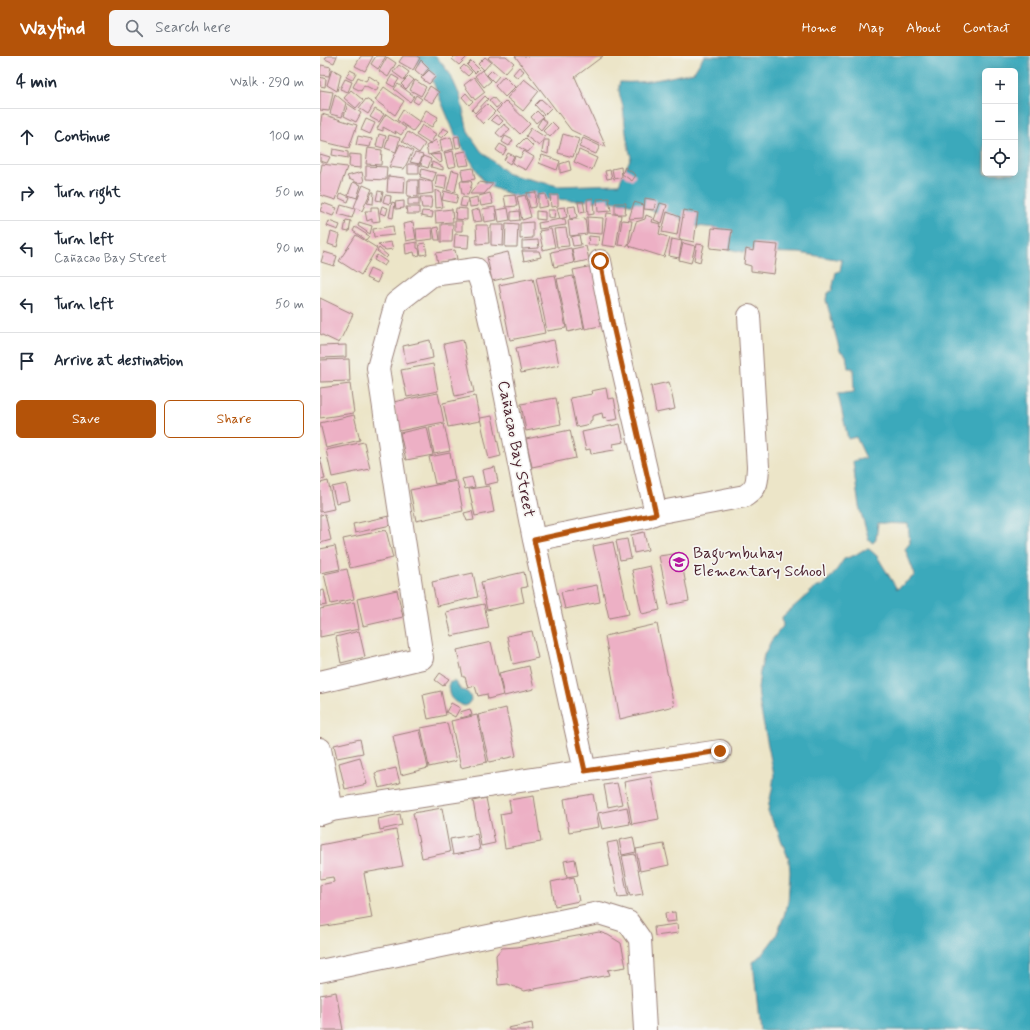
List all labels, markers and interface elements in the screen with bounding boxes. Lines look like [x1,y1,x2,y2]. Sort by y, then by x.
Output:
search box [109,10,389,46]
text: Wayfind [20,16,85,41]
icon: search [123,17,145,39]
text: Search here [155,18,231,38]
text: Home [802,19,836,37]
text: Map [858,19,884,37]
text: About [906,19,941,37]
text: Contact [963,19,1010,37]
map controls [982,68,1018,176]
button: + [982,68,1018,104]
text: 4 min [16,71,57,93]
text: Walk · 290 m [230,74,304,91]
button: − [982,104,1018,140]
icon: ahead [16,126,38,148]
text: Continue [54,127,110,147]
text: 100 m [269,128,304,145]
button: locate [982,140,1018,176]
icon: right [16,182,38,204]
text: Turn right [54,183,121,203]
text: 50 m [275,184,304,201]
text: Turn left [54,230,114,250]
icon: left [16,238,38,260]
text: 90 m [276,240,304,257]
text: Cañacao Bay Street [54,250,167,267]
route start [591,252,609,270]
icon: left [16,294,38,316]
text: Turn left [54,295,114,315]
text: 50 m [275,296,304,313]
icon: arrive [16,350,38,372]
text: Arrive at destination [54,351,183,371]
street label: Cañacao Bay Street [492,379,540,520]
button: Save [16,400,156,438]
button: Share [164,400,304,438]
place label: Bagumbuhay Elementary School [693,543,826,582]
school or university icon: Bagumbuhay Elementary School [668,551,690,573]
route end [711,742,729,760]

